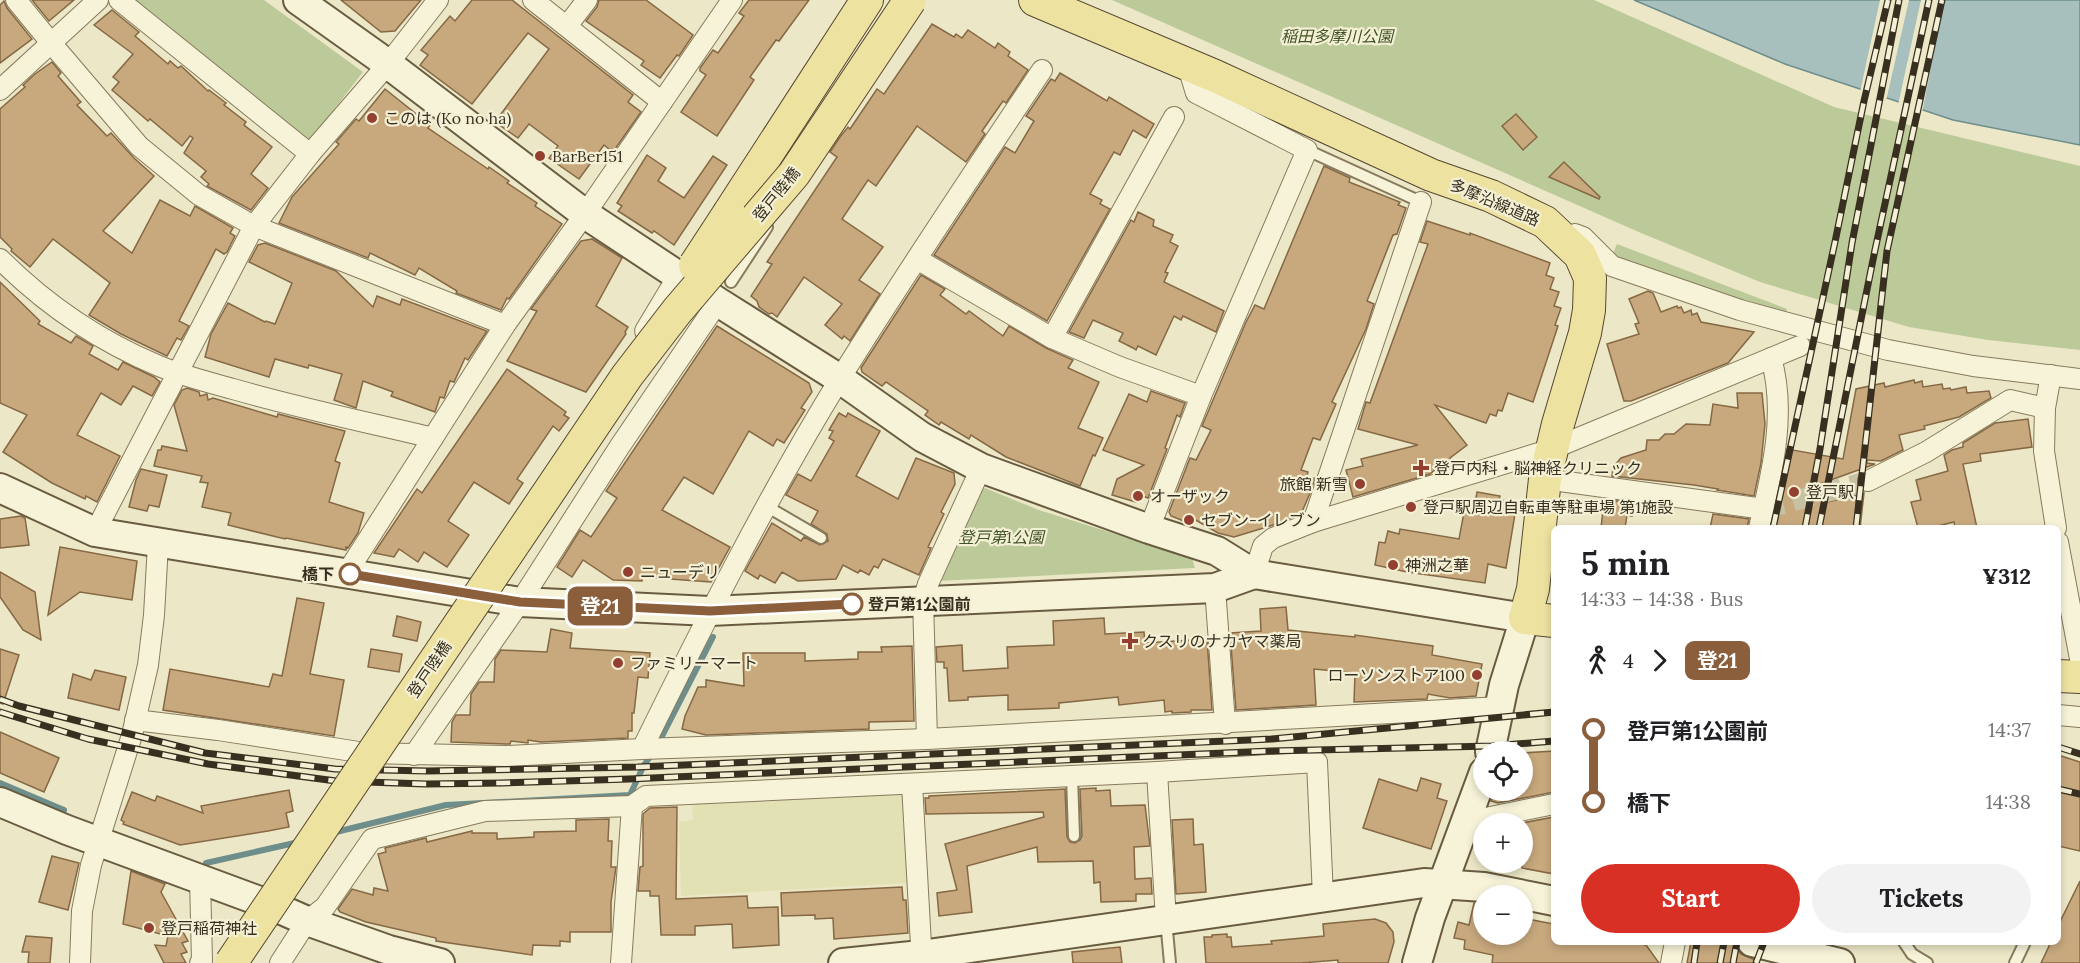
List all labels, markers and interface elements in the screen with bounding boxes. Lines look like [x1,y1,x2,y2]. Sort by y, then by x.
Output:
park label: 稲田多摩川公園 [1281,26,1395,46]
place label: このは (Ko no ha) [384,108,511,129]
marker: このは (Ko no ha) [365,111,379,125]
place label: BarBer151 [552,146,623,166]
marker: BarBer151 [533,149,547,163]
street label: 登戸陸橋 [748,163,804,225]
street label: 多摩沿線道路 [1447,174,1543,230]
place label: 登戸内科・脳神経クリニック [1434,458,1642,478]
marker: 登戸内科・脳神経クリニック [1412,459,1430,477]
place label: 旅館 新雪 [1280,474,1348,494]
marker: 旅館 新雪 [1353,477,1367,491]
place label: 登戸駅 [1806,482,1854,502]
marker: 登戸駅 [1787,485,1801,499]
place label: オーザック [1150,486,1230,506]
marker: オーザック [1131,489,1145,503]
place label: 登戸駅周辺自転車等駐車場 第1施設 [1423,497,1673,517]
marker: 登戸駅周辺自転車等駐車場 第1施設 [1404,500,1418,514]
place label: セブン-イレブン [1201,510,1321,530]
marker: セブン-イレブン [1182,513,1196,527]
park label: 登戸第1公園 [958,527,1046,547]
text: 5 min [1581,542,1670,584]
place label: 神洲之華 [1405,555,1469,575]
marker: 神洲之華 [1386,558,1400,572]
place label: ニューデリ [640,562,720,582]
text: ¥312 [1982,562,2031,590]
marker: 橋下 [339,563,361,585]
place label: 橋下 [302,564,334,584]
marker: ニューデリ [621,565,635,579]
line badge: 登21 [566,586,634,626]
text: 14:33 – 14:38 · Bus [1581,586,1743,611]
text: 登21 [580,593,620,620]
marker: 登戸第1公園前 [841,593,863,615]
place label: 登戸第1公園前 [868,594,971,614]
place label: クスリのナカヤマ薬局 [1142,631,1302,651]
marker: クスリのナカヤマ薬局 [1123,634,1137,648]
street label: 登戸陸橋 [403,637,455,701]
icon: walk [1581,644,1614,677]
icon: forward [1643,644,1676,677]
text: 登21 [1697,647,1738,674]
text: 4 [1623,648,1634,673]
place label: ファミリーマート [630,653,758,673]
marker: ファミリーマート [611,656,625,670]
place label: ローソンストア100 [1328,665,1465,685]
marker: ローソンストア100 [1470,668,1484,682]
text: 登戸第1公園前 [1627,717,1768,745]
text: 14:37 [1988,717,2031,742]
map controls [1473,741,1533,945]
button: locate [1473,741,1533,801]
text: 橋下 [1627,789,1671,817]
text: 14:38 [1986,789,2031,814]
button: + [1473,813,1533,873]
button: Start [1581,864,1800,933]
button: Tickets [1812,864,2031,933]
button: − [1473,885,1533,945]
place label: 登戸稲荷神社 [161,918,257,938]
marker: 登戸稲荷神社 [142,921,156,935]

